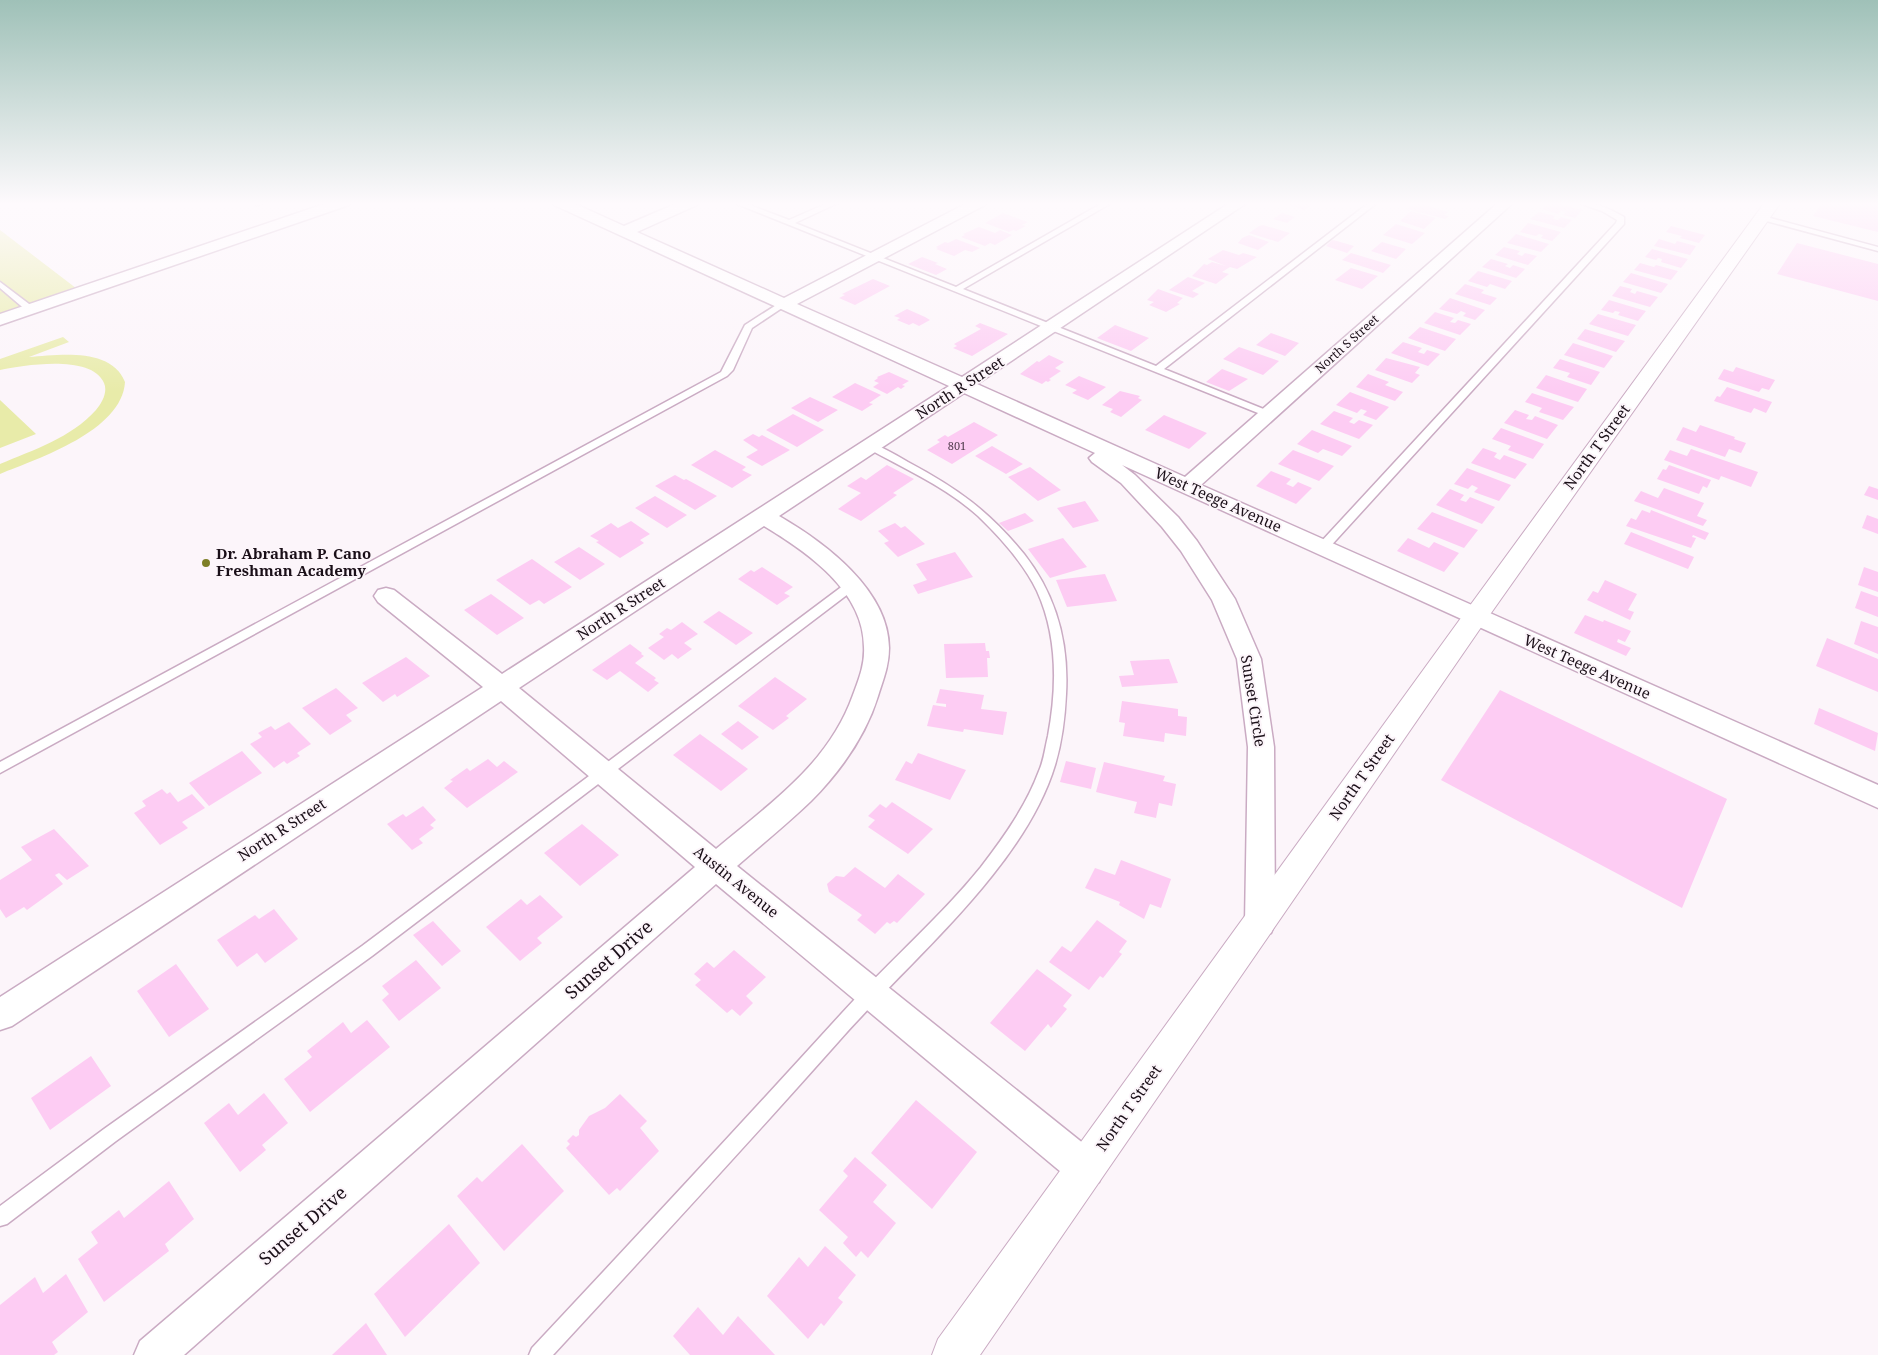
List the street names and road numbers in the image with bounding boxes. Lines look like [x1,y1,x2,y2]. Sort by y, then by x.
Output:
street label: North S Street [1311,311,1382,377]
street label: North R Street [911,351,1007,423]
street label: North T Street [1558,400,1634,493]
street label: West Teege Avenue [1152,462,1285,536]
street label: North R Street [572,572,668,644]
street label: West Teege Avenue [1521,629,1654,703]
street label: Sunset Circle [1237,654,1271,748]
street label: North T Street [1324,729,1398,823]
street label: North R Street [233,793,329,865]
street label: Austin Avenue [690,841,783,922]
street label: Sunset Drive [559,914,657,1004]
street label: North T Street [1091,1060,1165,1154]
street label: Sunset Drive [253,1180,351,1270]

